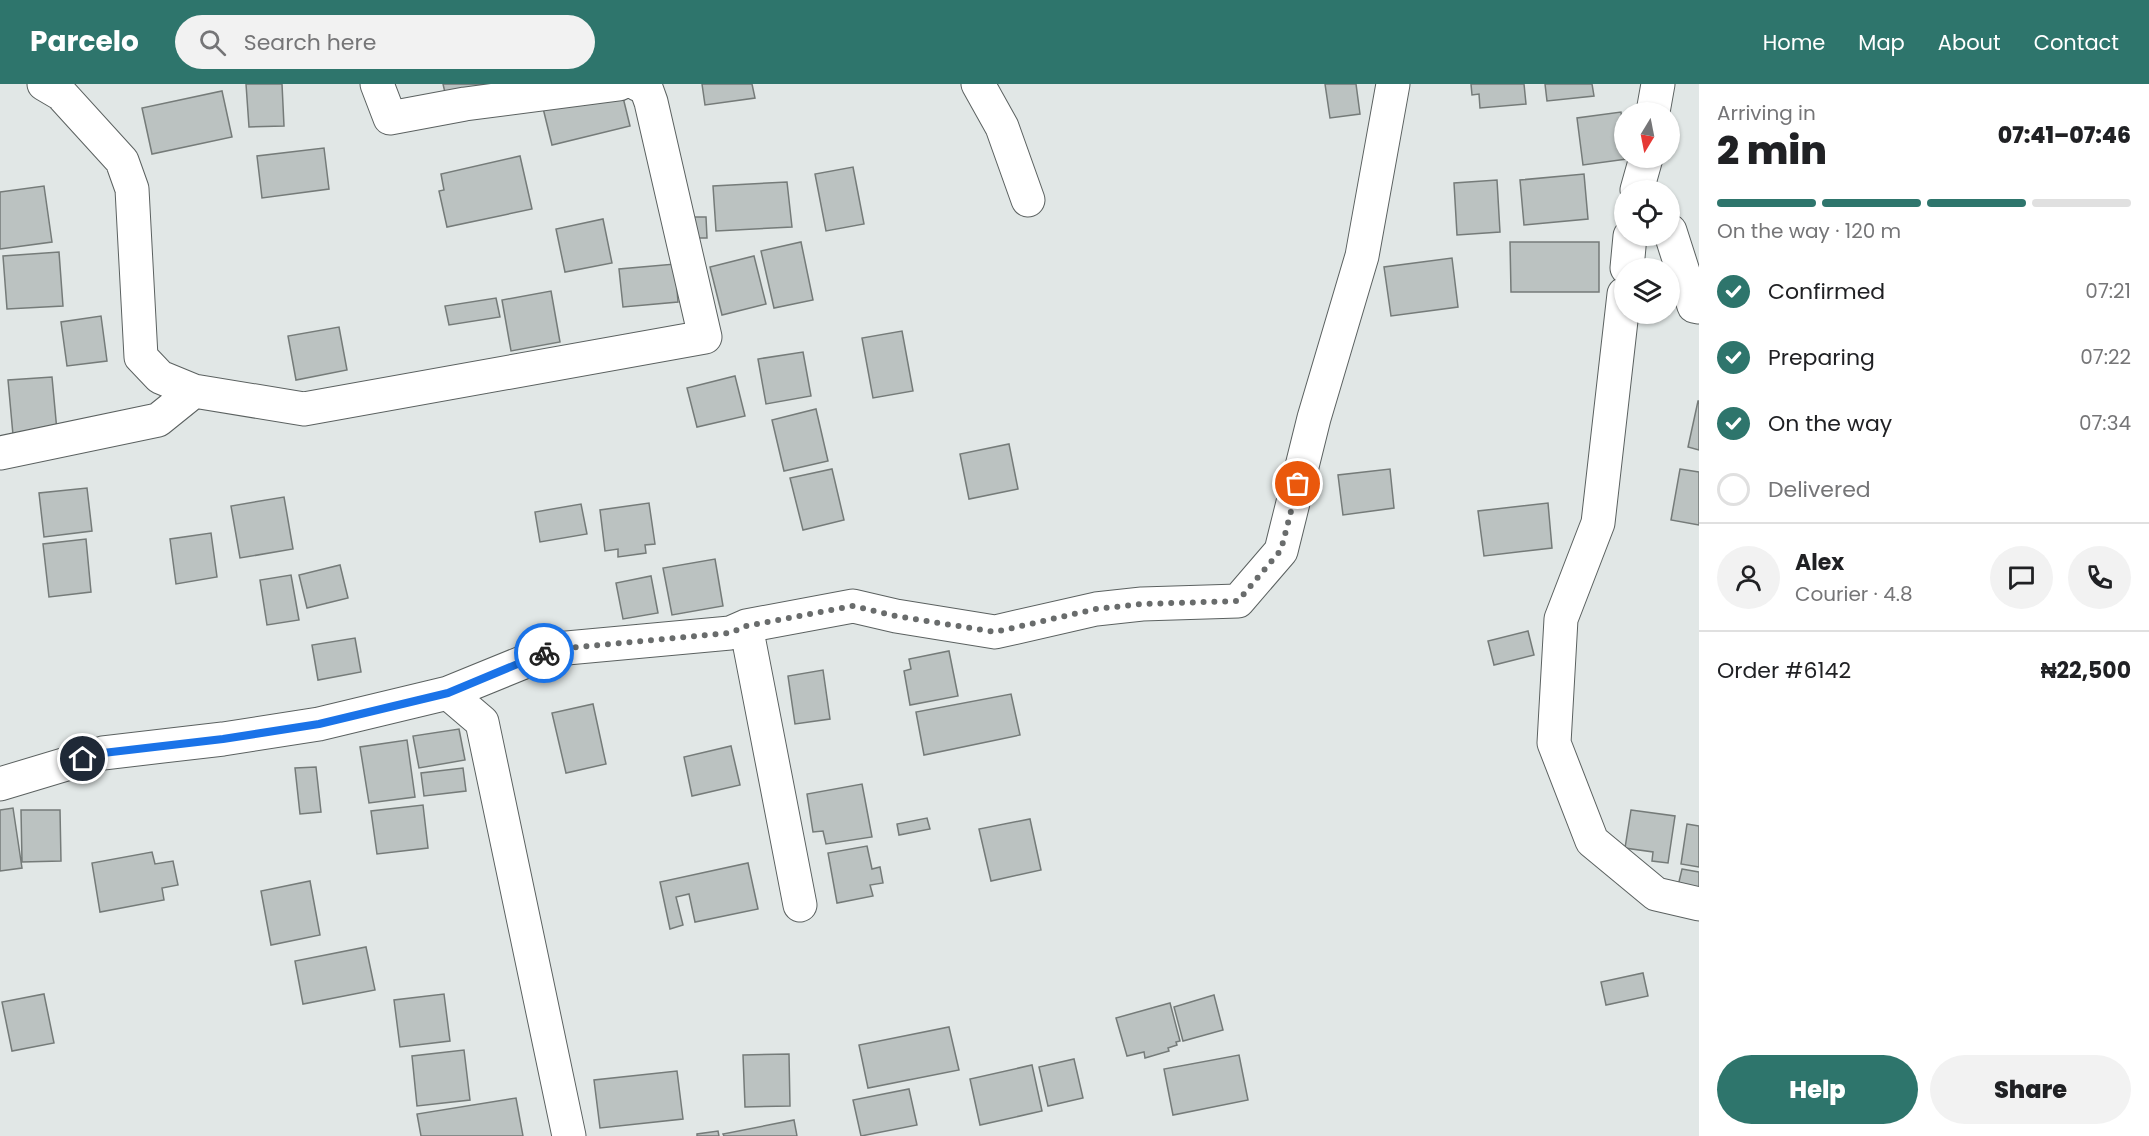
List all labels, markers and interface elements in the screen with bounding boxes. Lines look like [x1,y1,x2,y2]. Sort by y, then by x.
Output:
search box [175,15,595,69]
text: Parcelo [30,22,139,61]
icon: search [196,26,229,59]
text: Search here [244,27,376,58]
text: Home [1763,28,1825,57]
text: Map [1858,28,1905,57]
text: About [1938,28,2001,57]
text: Contact [2034,28,2119,57]
text: Arriving in [1717,99,1816,127]
north arrow [1614,102,1680,168]
map controls [1614,102,1680,324]
text: 07:41–07:46 [1998,120,2131,151]
text: 2 min [1717,123,1827,178]
button: locate [1614,180,1680,246]
text: On the way · 120 m [1717,217,1901,245]
button: layers [1614,258,1680,324]
icon: check [1717,275,1750,308]
text: Confirmed [1768,276,1885,307]
text: 07:21 [2085,277,2131,305]
icon: check [1717,341,1750,374]
text: Preparing [1768,342,1875,373]
text: 07:22 [2080,343,2131,371]
icon: check [1717,407,1750,440]
text: On the way [1768,408,1892,439]
text: 07:34 [2079,409,2131,437]
pin [1272,458,1323,509]
icon: bag [1281,467,1314,500]
text: Delivered [1768,474,1871,505]
button: person [1717,546,1780,609]
button: chat [1990,546,2053,609]
button: phone [2068,546,2131,609]
text: Alex [1795,547,1844,578]
text: Courier · 4.8 [1795,580,1913,608]
courier [514,623,574,683]
icon: bike [528,637,561,670]
text: Order #6142 [1717,655,1851,686]
text: ₦22,500 [2041,655,2131,686]
pin [57,733,108,784]
icon: home [66,742,99,775]
button: Help [1717,1055,1918,1124]
button: Share [1930,1055,2131,1124]

